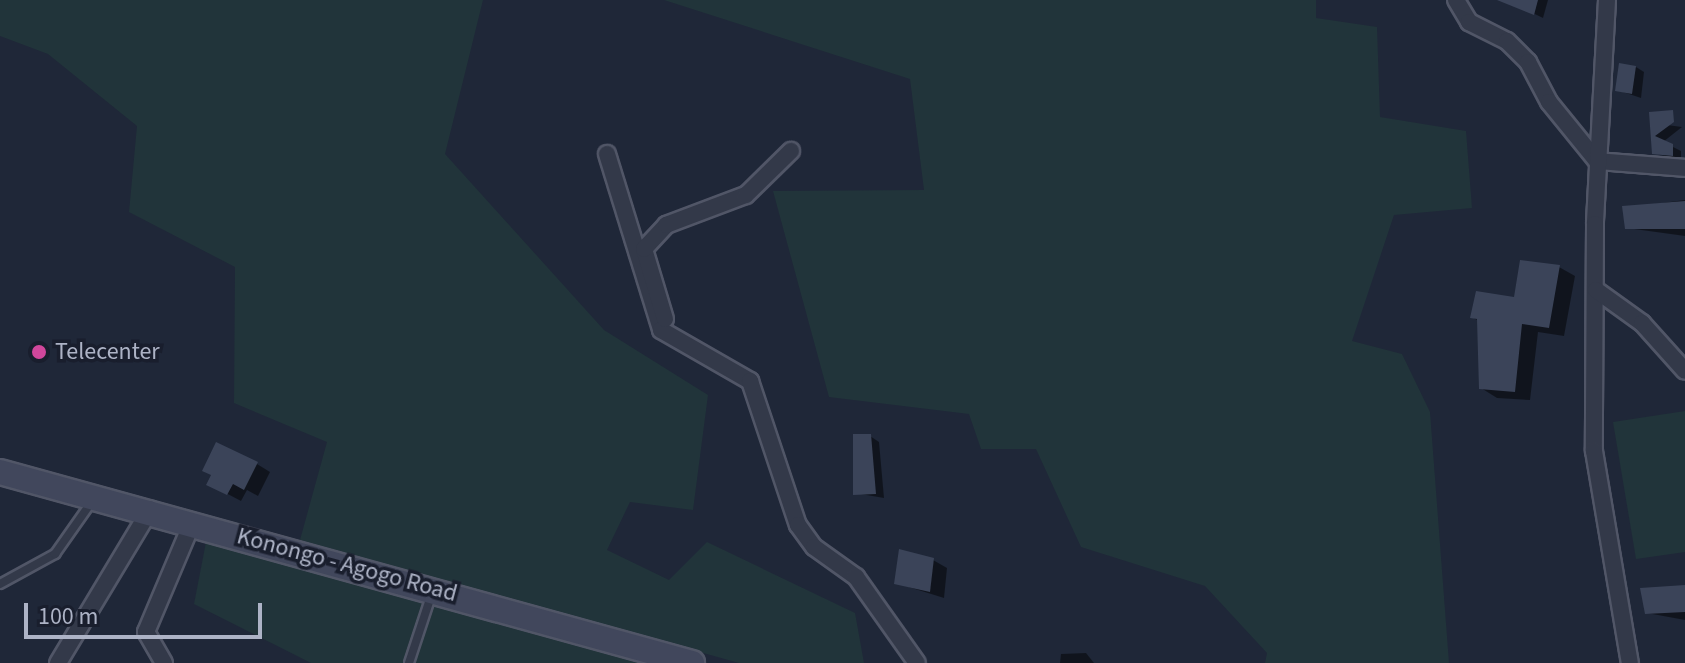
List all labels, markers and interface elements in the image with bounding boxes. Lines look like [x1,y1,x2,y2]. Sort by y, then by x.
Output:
place label: Telecenter [55,338,160,366]
marker: Telecenter [30,343,48,361]
street label: Konongo - Agogo Road [234,522,460,608]
scale bar [28,587,266,637]
text: 100 m [38,599,98,634]

